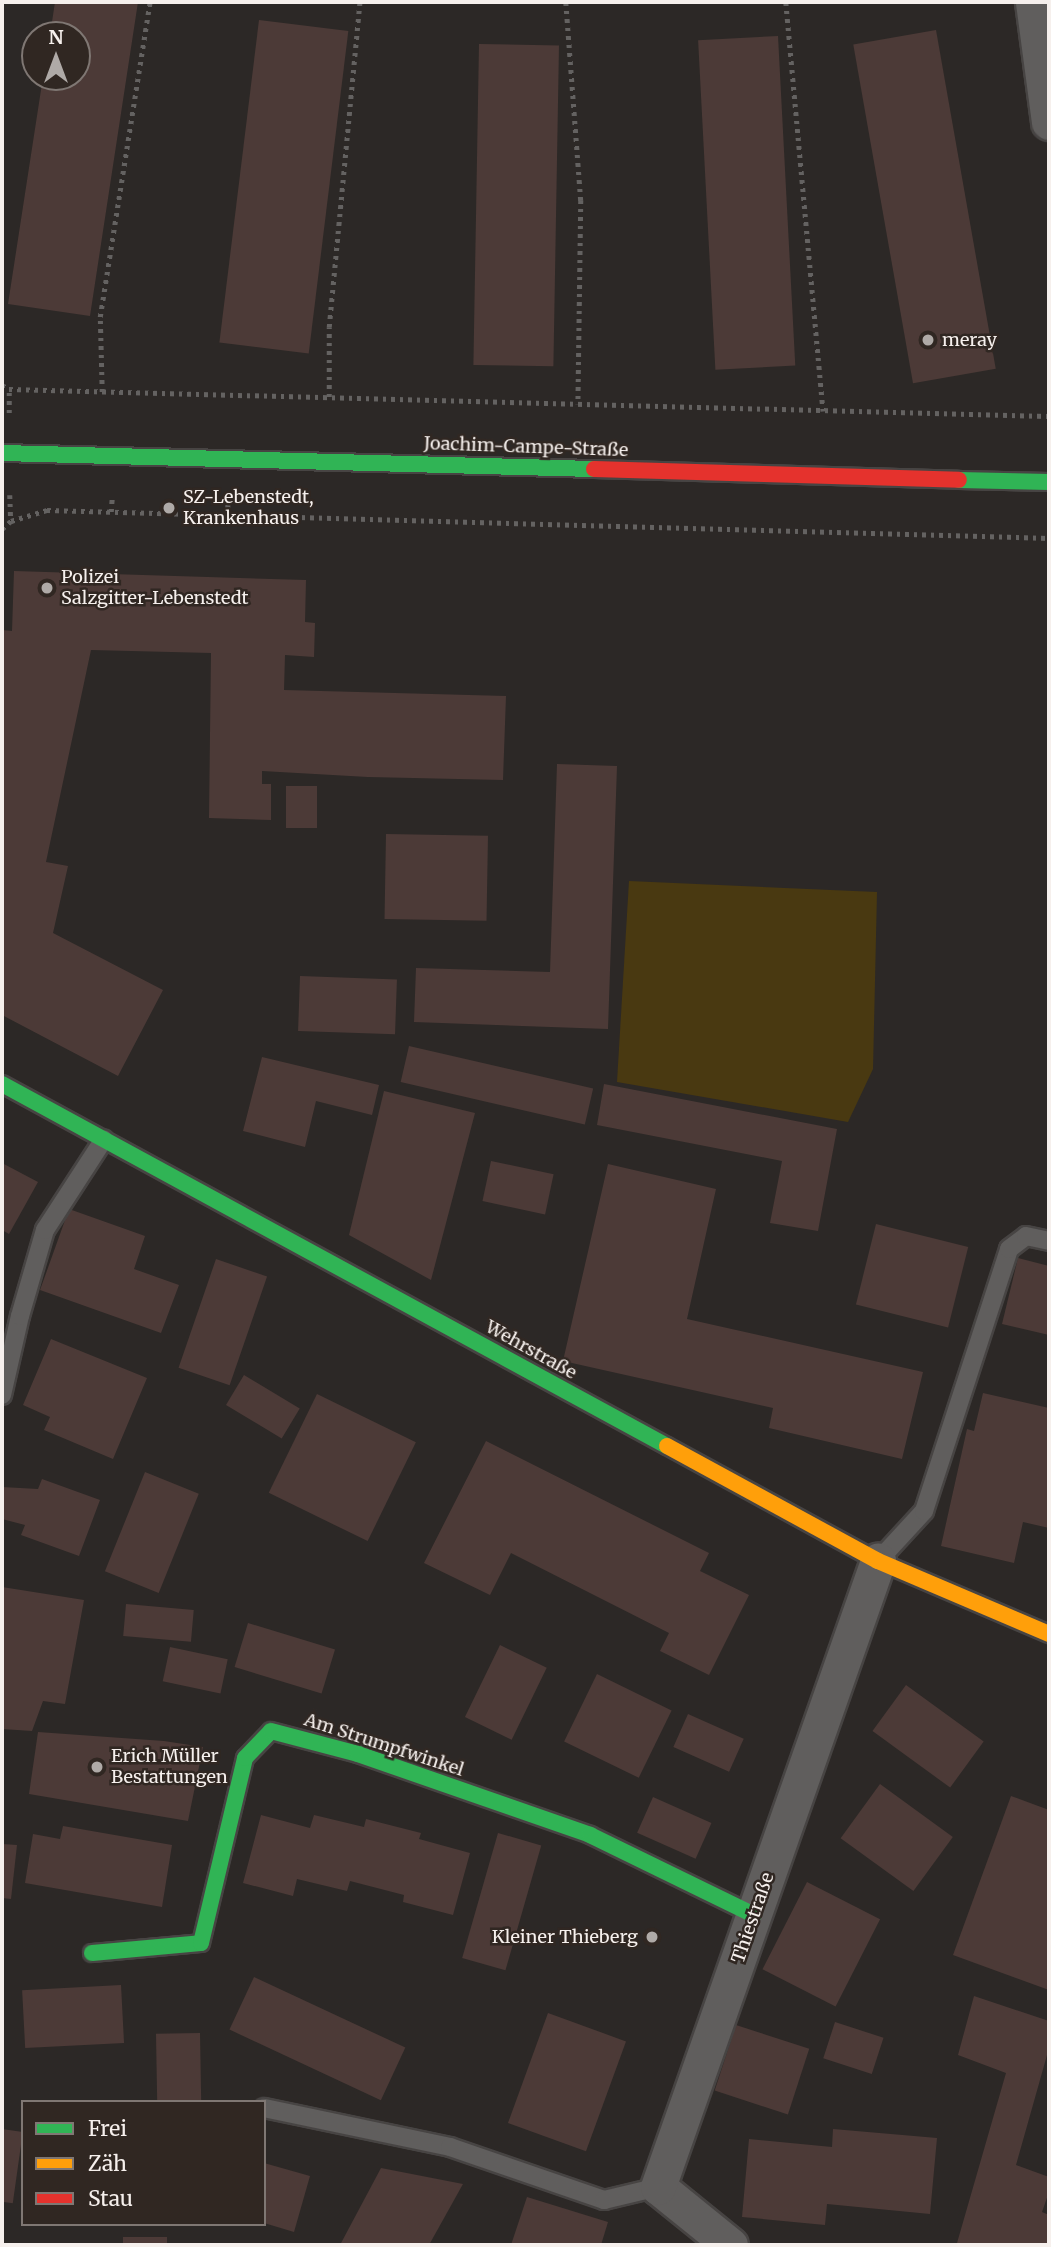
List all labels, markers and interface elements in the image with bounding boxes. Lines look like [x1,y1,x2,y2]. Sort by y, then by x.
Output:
north arrow [21,21,91,91]
text: N [48,25,64,49]
place label: meray [942,329,997,351]
marker: meray [920,332,936,348]
street label: Joachim-Campe-Straße [423,433,629,461]
place label: SZ-Lebenstedt, Krankenhaus [183,487,314,530]
marker: SZ-Lebenstedt, Krankenhaus [161,500,177,516]
place label: Polizei Salzgitter-Lebenstedt [61,567,249,610]
marker: Polizei Salzgitter-Lebenstedt [39,580,55,596]
street label: Wehrstraße [482,1316,580,1384]
street label: Am Strumpfwinkel [301,1709,467,1781]
place label: Erich Müller Bestattungen [111,1746,228,1788]
marker: Erich Müller Bestattungen [89,1759,105,1775]
street label: Thiestraße [727,1870,779,1966]
place label: Kleiner Thieberg [492,1926,638,1948]
marker: Kleiner Thieberg [644,1929,660,1945]
legend [21,2100,266,2226]
text: Frei [88,2115,127,2142]
text: Zäh [88,2150,127,2177]
text: Stau [88,2185,133,2212]

